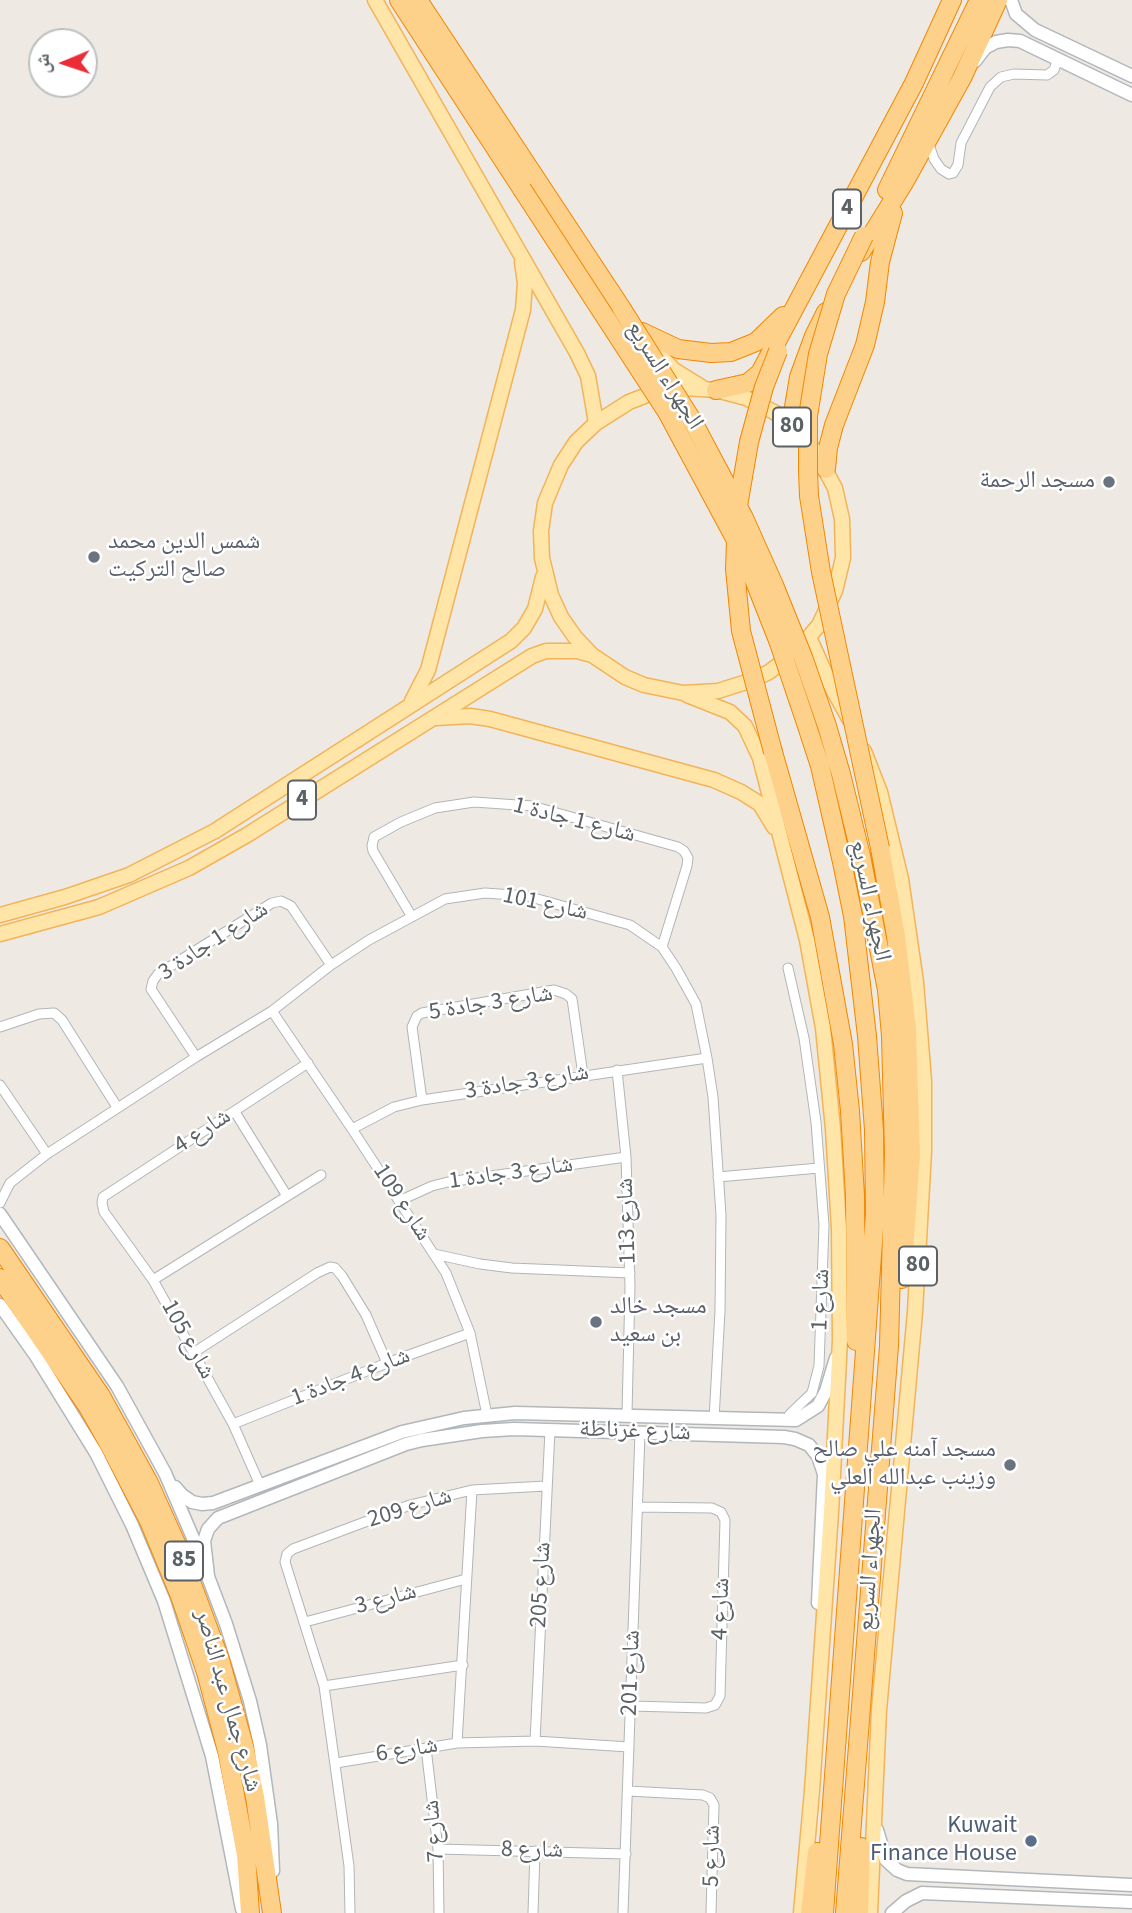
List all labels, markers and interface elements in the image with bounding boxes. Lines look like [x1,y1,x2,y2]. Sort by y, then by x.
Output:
north arrow [28,28,98,98]
text: ش [30,53,57,74]
road number: 4 [833,190,861,229]
street label: الجهراء السريع [619,316,709,436]
road number: 80 [773,408,811,446]
place label: مسجد الرحمة [979,468,1095,496]
marker: مسجد الرحمة [1101,474,1117,490]
place label: شمس الدين محمد صالح التركيت [108,529,260,585]
marker: شمس الدين محمد صالح التركيت [86,549,102,565]
road number: 4 [288,780,316,820]
street label: شارع 1 جادة 1 [510,792,638,850]
street label: الجهراء السريع [842,838,896,964]
street label: شارع 101 [500,882,590,928]
street label: شارع 1 جادة 3 [154,896,274,988]
street label: شارع 3 جادة 5 [427,980,555,1028]
street label: شارع 3 جادة 3 [463,1059,591,1107]
street label: شارع 4 [169,1103,237,1161]
street label: شارع 3 جادة 1 [447,1151,575,1197]
street label: شارع 109 [365,1159,437,1247]
street label: شارع 113 [612,1177,644,1265]
road number: 80 [899,1246,937,1286]
street label: شارع 1 [807,1268,837,1332]
place label: مسجد خالد بن سعيد [610,1294,707,1350]
street label: شارع 105 [154,1295,220,1385]
marker: مسجد خالد بن سعيد [588,1314,604,1330]
street label: شارع 4 جادة 1 [288,1342,414,1414]
street label: شارع غرناطة [579,1416,691,1448]
place label: مسجد آمنه علي صالح وزينب عبدالله العلي [812,1437,996,1493]
marker: مسجد آمنه علي صالح وزينب عبدالله العلي [1002,1457,1018,1473]
street label: شارع 209 [365,1483,455,1535]
street label: الجهراء السريع [852,1508,890,1632]
street label: شارع 205 [525,1541,559,1629]
road number: 85 [165,1542,203,1580]
street label: شارع 4 [707,1577,737,1641]
street label: شارع 3 [352,1578,420,1622]
street label: شارع جمال عبد الناصر [187,1606,267,1796]
street label: شارع 201 [616,1629,648,1717]
street label: شارع 6 [374,1732,440,1770]
street label: شارع 7 [418,1799,452,1863]
place label: Kuwait Finance House [870,1813,1017,1869]
street label: شارع 5 [698,1825,728,1887]
marker: Kuwait Finance House [1023,1833,1039,1849]
street label: شارع 8 [501,1836,563,1866]

